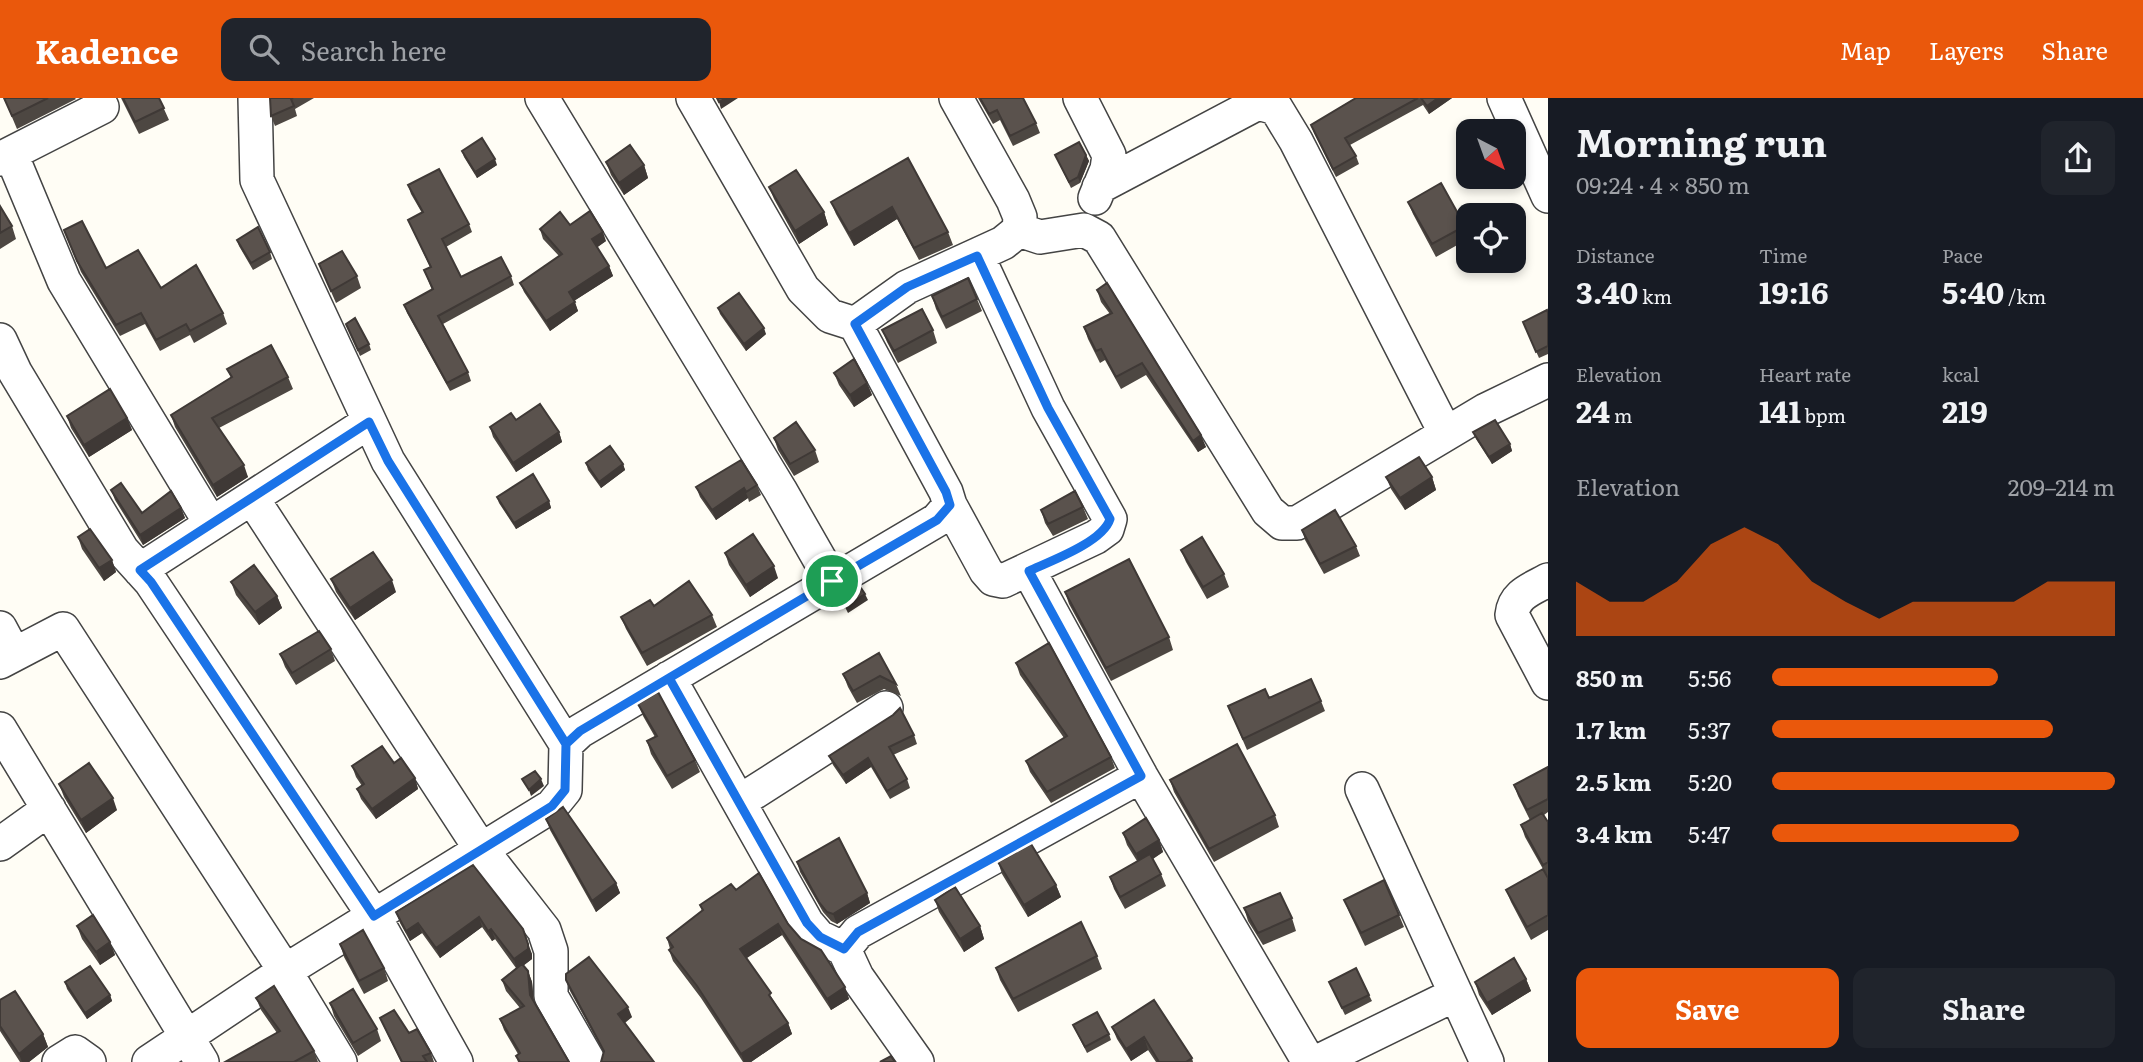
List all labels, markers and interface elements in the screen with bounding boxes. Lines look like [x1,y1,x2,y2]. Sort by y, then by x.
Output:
search box [221,18,711,81]
text: Kadence [35,25,179,74]
icon: search [245,30,283,68]
text: Search here [301,30,447,69]
text: Map [1840,32,1891,67]
text: Layers [1929,32,2003,67]
text: Share [2041,32,2108,67]
text: Morning run [1576,112,1827,169]
north arrow [1456,119,1526,189]
map controls [1456,119,1526,273]
button: share [2041,121,2115,195]
text: 09:24 · 4 × 850 m [1576,167,1750,201]
button: locate [1456,203,1526,273]
text: Distance [1576,241,1655,269]
text: Time [1759,241,1807,269]
text: Pace [1942,241,1983,269]
text: 3.40 [1576,269,1638,313]
text: 19:16 [1759,269,1829,313]
text: 5:40 [1942,269,2004,313]
text: km [1638,282,1672,310]
text: /km [2004,282,2046,310]
text: Elevation [1576,360,1662,388]
text: Heart rate [1759,360,1851,388]
text: kcal [1942,360,1979,388]
text: 24 [1576,388,1610,432]
text: 141 [1759,388,1801,432]
text: 219 [1942,388,1988,432]
text: m [1610,401,1632,429]
text: bpm [1801,401,1846,429]
text: Elevation [1576,469,1680,503]
text: 209–214 m [2008,469,2115,503]
pin [802,551,862,611]
icon: arrive [813,562,851,600]
text: 850 m [1576,660,1644,694]
text: 5:56 [1688,660,1731,694]
text: 1.7 km [1576,712,1647,746]
text: 5:37 [1688,712,1731,746]
text: 2.5 km [1576,764,1651,798]
text: 5:20 [1688,764,1732,798]
text: 3.4 km [1576,816,1653,850]
text: 5:47 [1688,816,1730,850]
button: Save [1576,968,1839,1048]
button: Share [1853,968,2115,1048]

